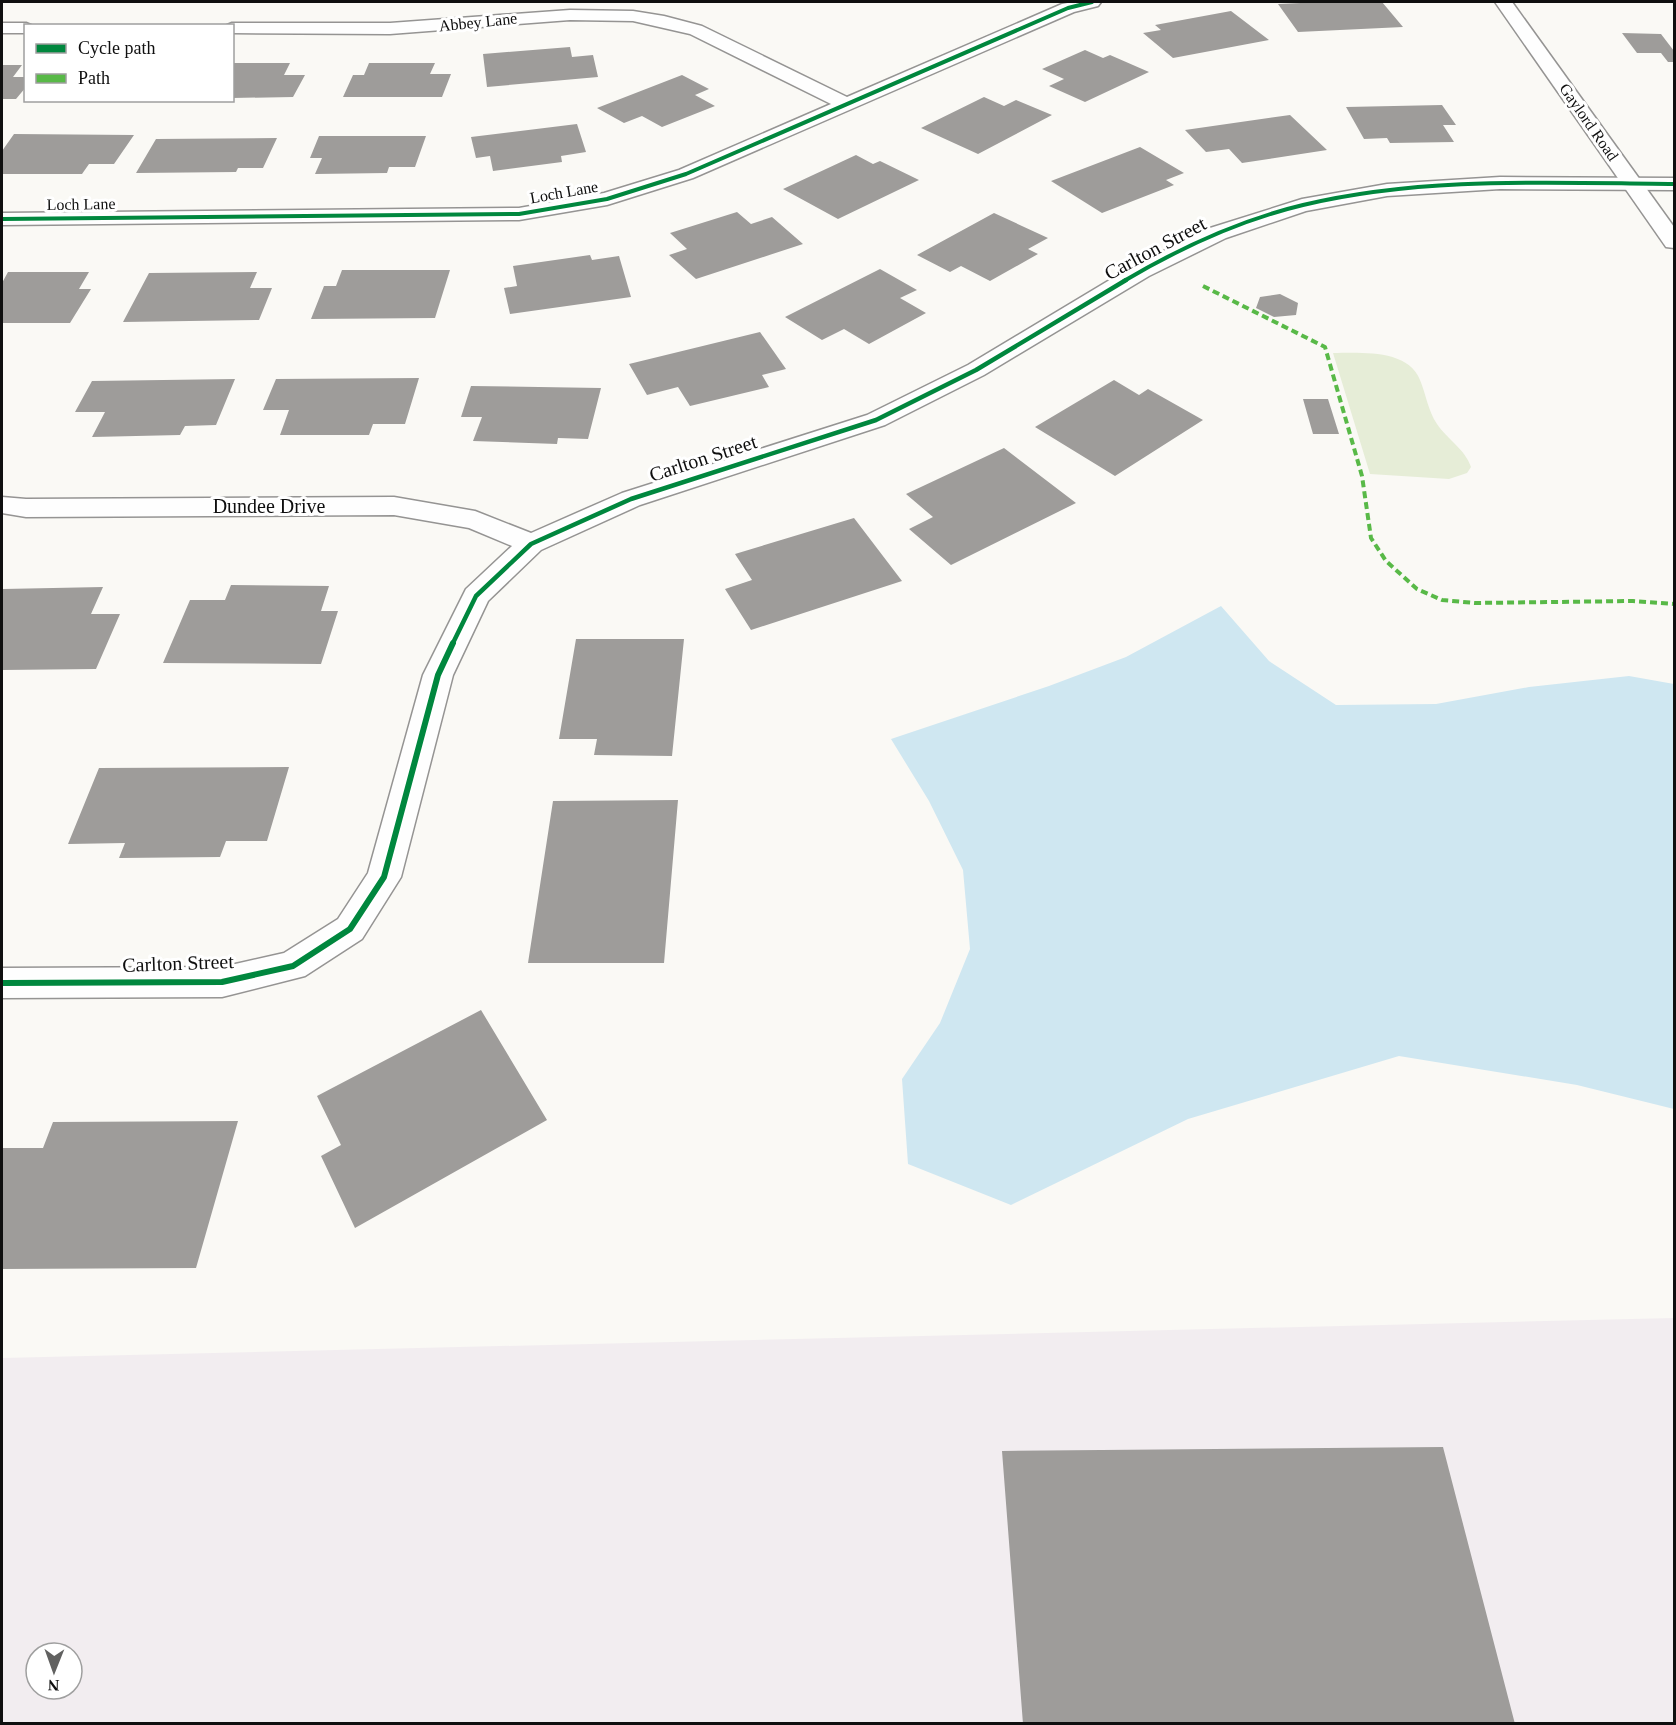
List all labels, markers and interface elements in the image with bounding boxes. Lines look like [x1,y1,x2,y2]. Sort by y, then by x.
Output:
street label: Abbey Lane [438,9,518,36]
legend [24,24,234,102]
text: Cycle path [78,38,155,58]
text: Path [78,68,110,88]
street label: Gaylord Road [1555,80,1622,164]
street label: Loch Lane [529,178,599,206]
street label: Loch Lane [46,195,116,213]
street label: Carlton Street [1101,212,1210,284]
street label: Carlton Street [647,430,760,486]
street label: Dundee Drive [213,495,325,517]
street label: Carlton Street [122,950,235,976]
north arrow [24,1641,84,1701]
text: N [47,1677,60,1694]

